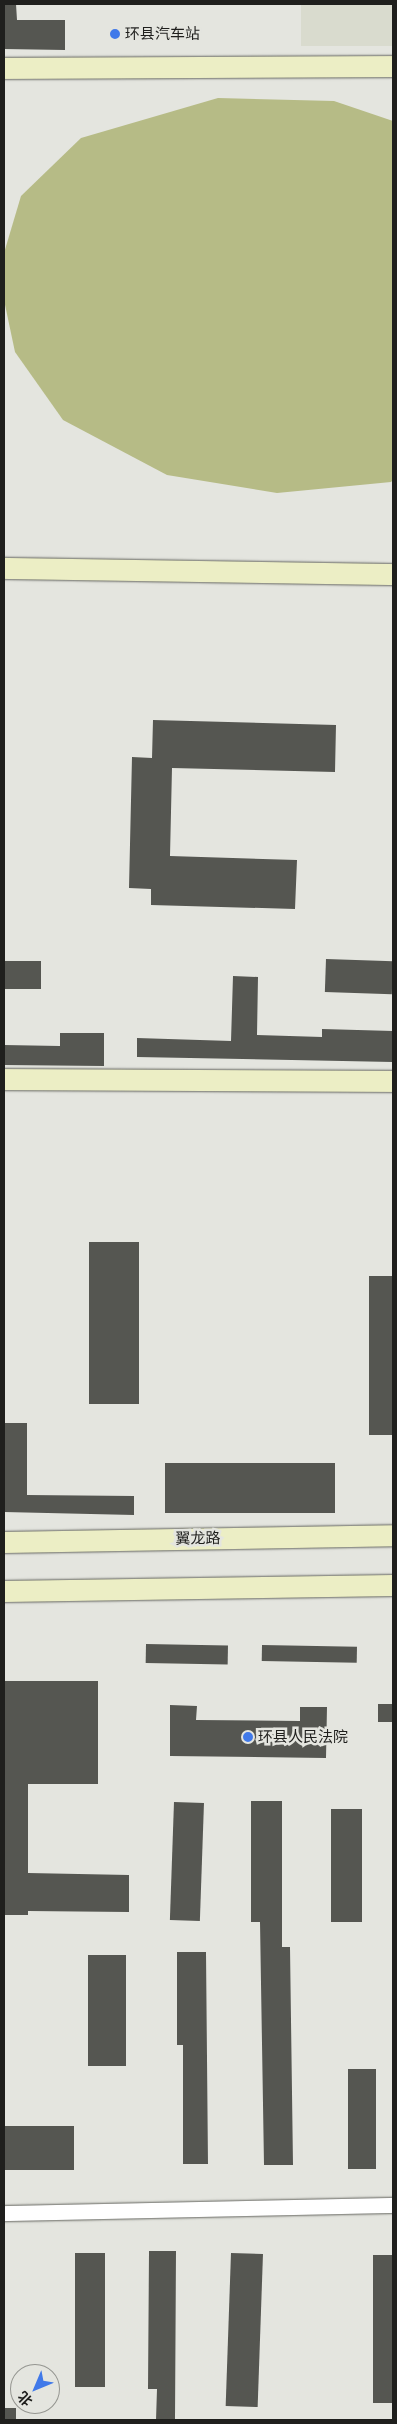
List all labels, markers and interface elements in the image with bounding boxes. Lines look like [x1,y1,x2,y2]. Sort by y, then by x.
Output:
place label: 环县汽车站 [125,25,200,43]
marker: 环县汽车站 [109,28,121,40]
street label: 翼龙路 [175,1529,221,1547]
place label: 环县人民法院 [258,1728,348,1746]
marker: 环县人民法院 [242,1731,254,1743]
north arrow [10,2364,60,2414]
text: 北 [13,2388,36,2411]

